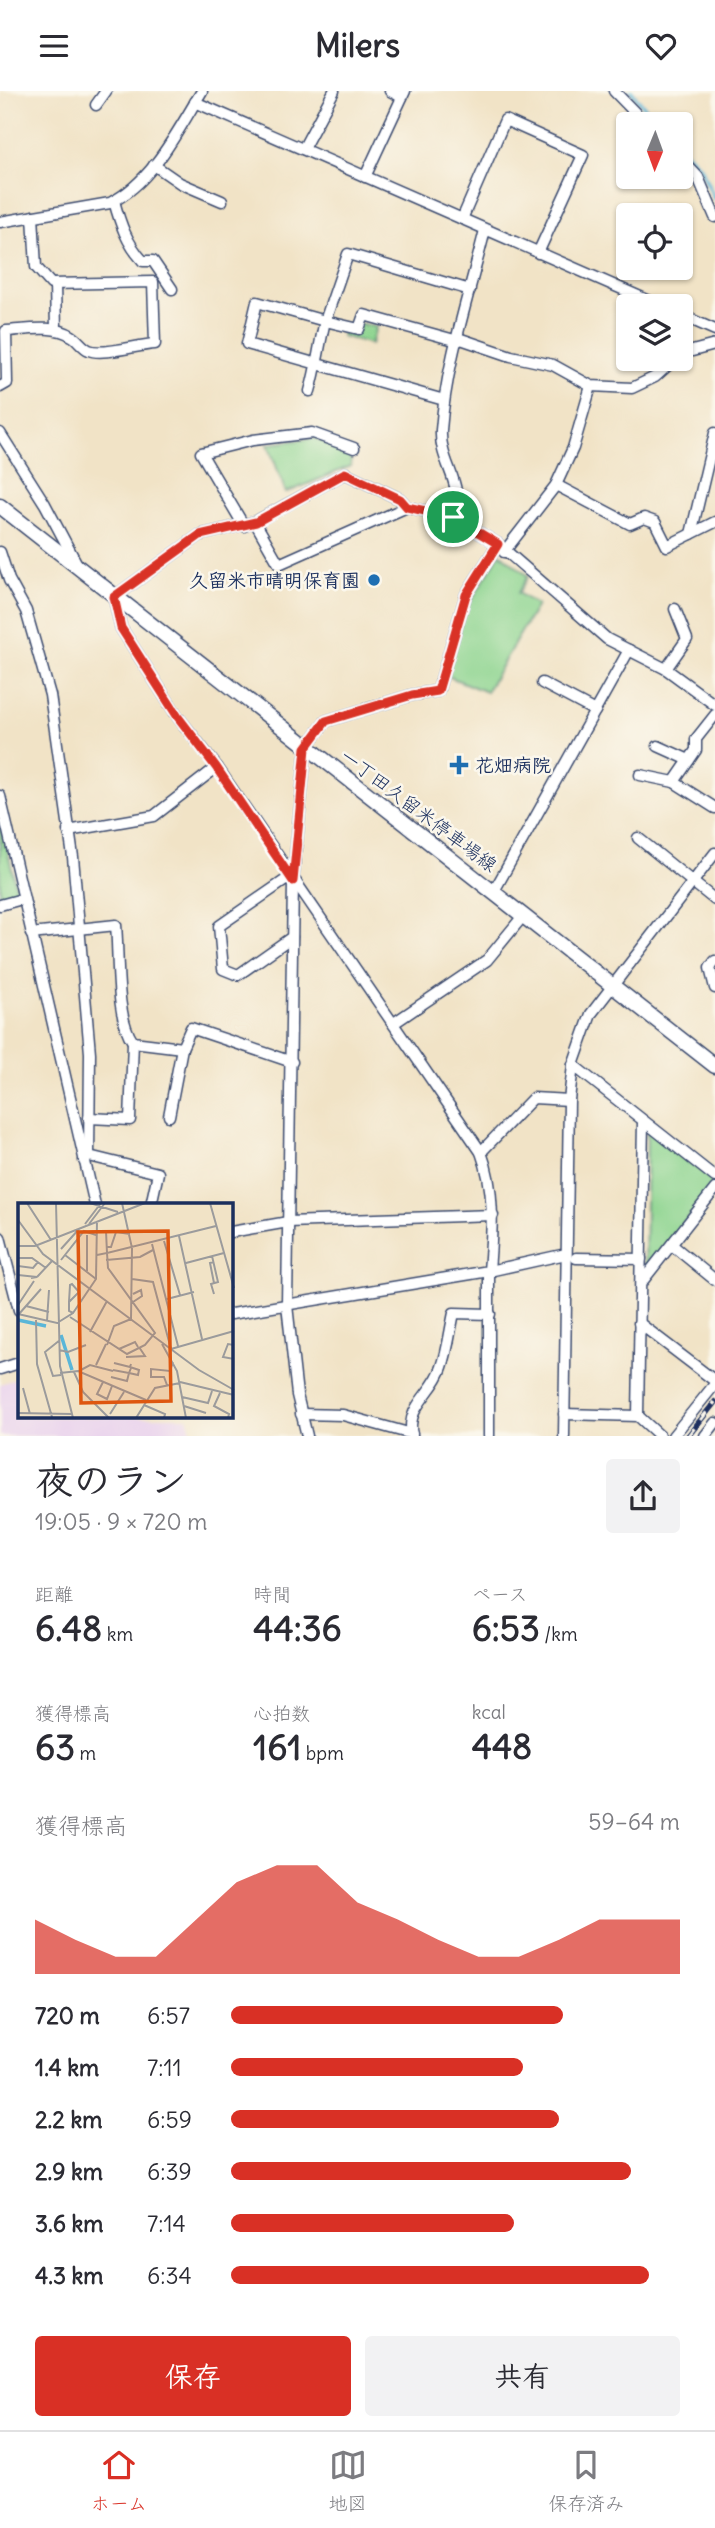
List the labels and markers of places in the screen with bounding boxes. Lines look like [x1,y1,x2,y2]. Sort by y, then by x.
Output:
pin [423,487,483,547]
place label: 久留米市晴明保育園 [189,568,360,592]
marker: 久留米市晴明保育園 [366,572,382,588]
place label: 花畑病院 [475,753,551,777]
marker: 花畑病院 [449,755,469,775]

